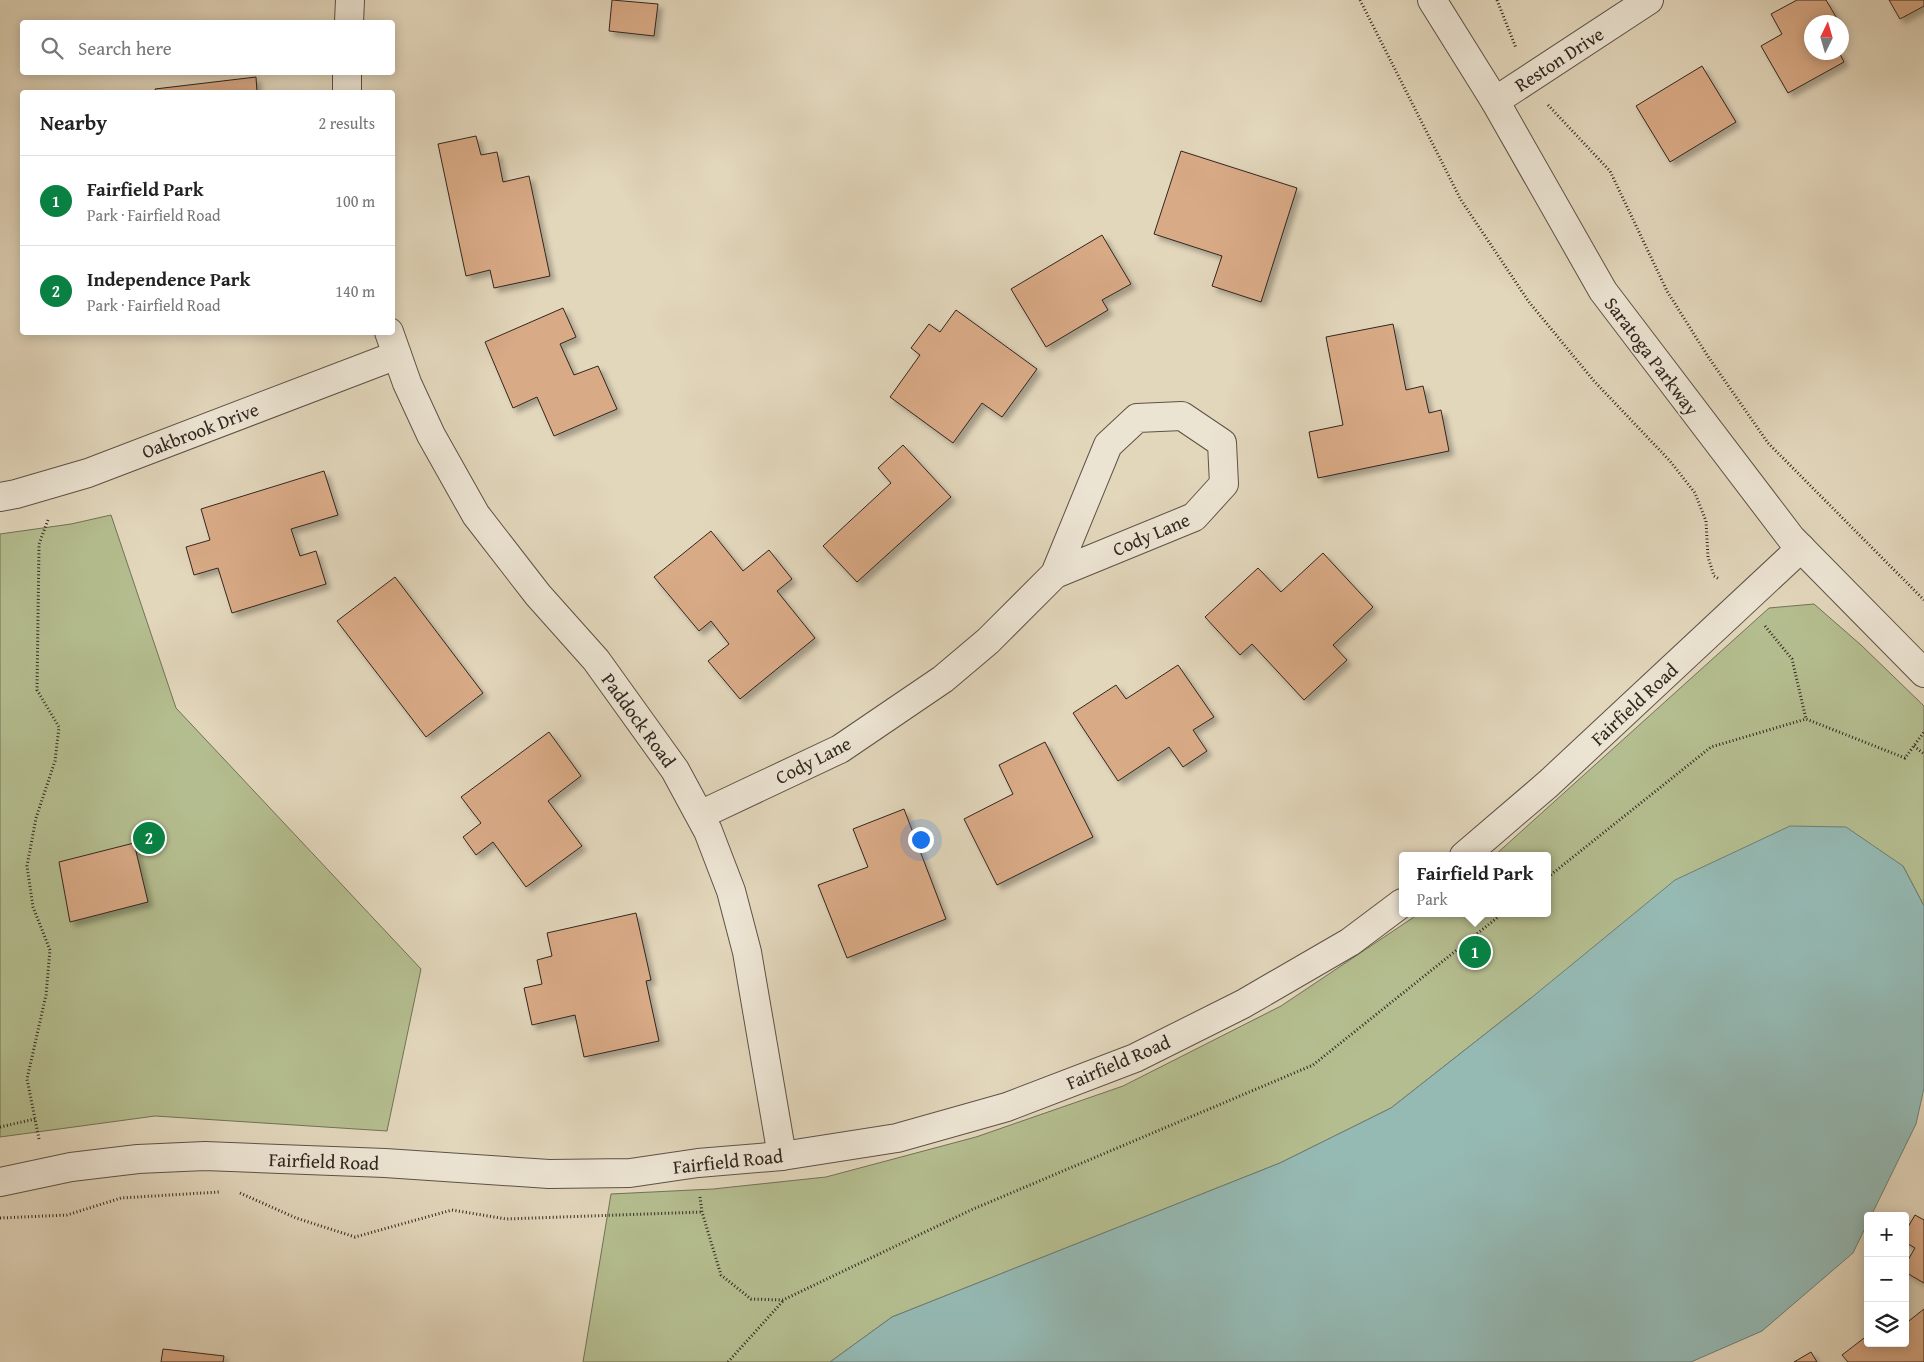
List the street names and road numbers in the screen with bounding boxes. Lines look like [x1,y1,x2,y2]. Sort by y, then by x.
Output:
street label: Reston Drive [1509,20,1609,98]
street label: Saratoga Parkway [1598,291,1706,422]
street label: Oakbrook Drive [137,395,263,465]
street label: Cody Lane [1108,505,1194,563]
street label: Fairfield Road [1584,656,1685,752]
street label: Paddock Road [595,667,683,774]
street label: Cody Lane [770,729,856,791]
street label: Fairfield Road [1062,1027,1175,1096]
street label: Fairfield Road [672,1141,785,1181]
street label: Fairfield Road [268,1145,381,1177]

